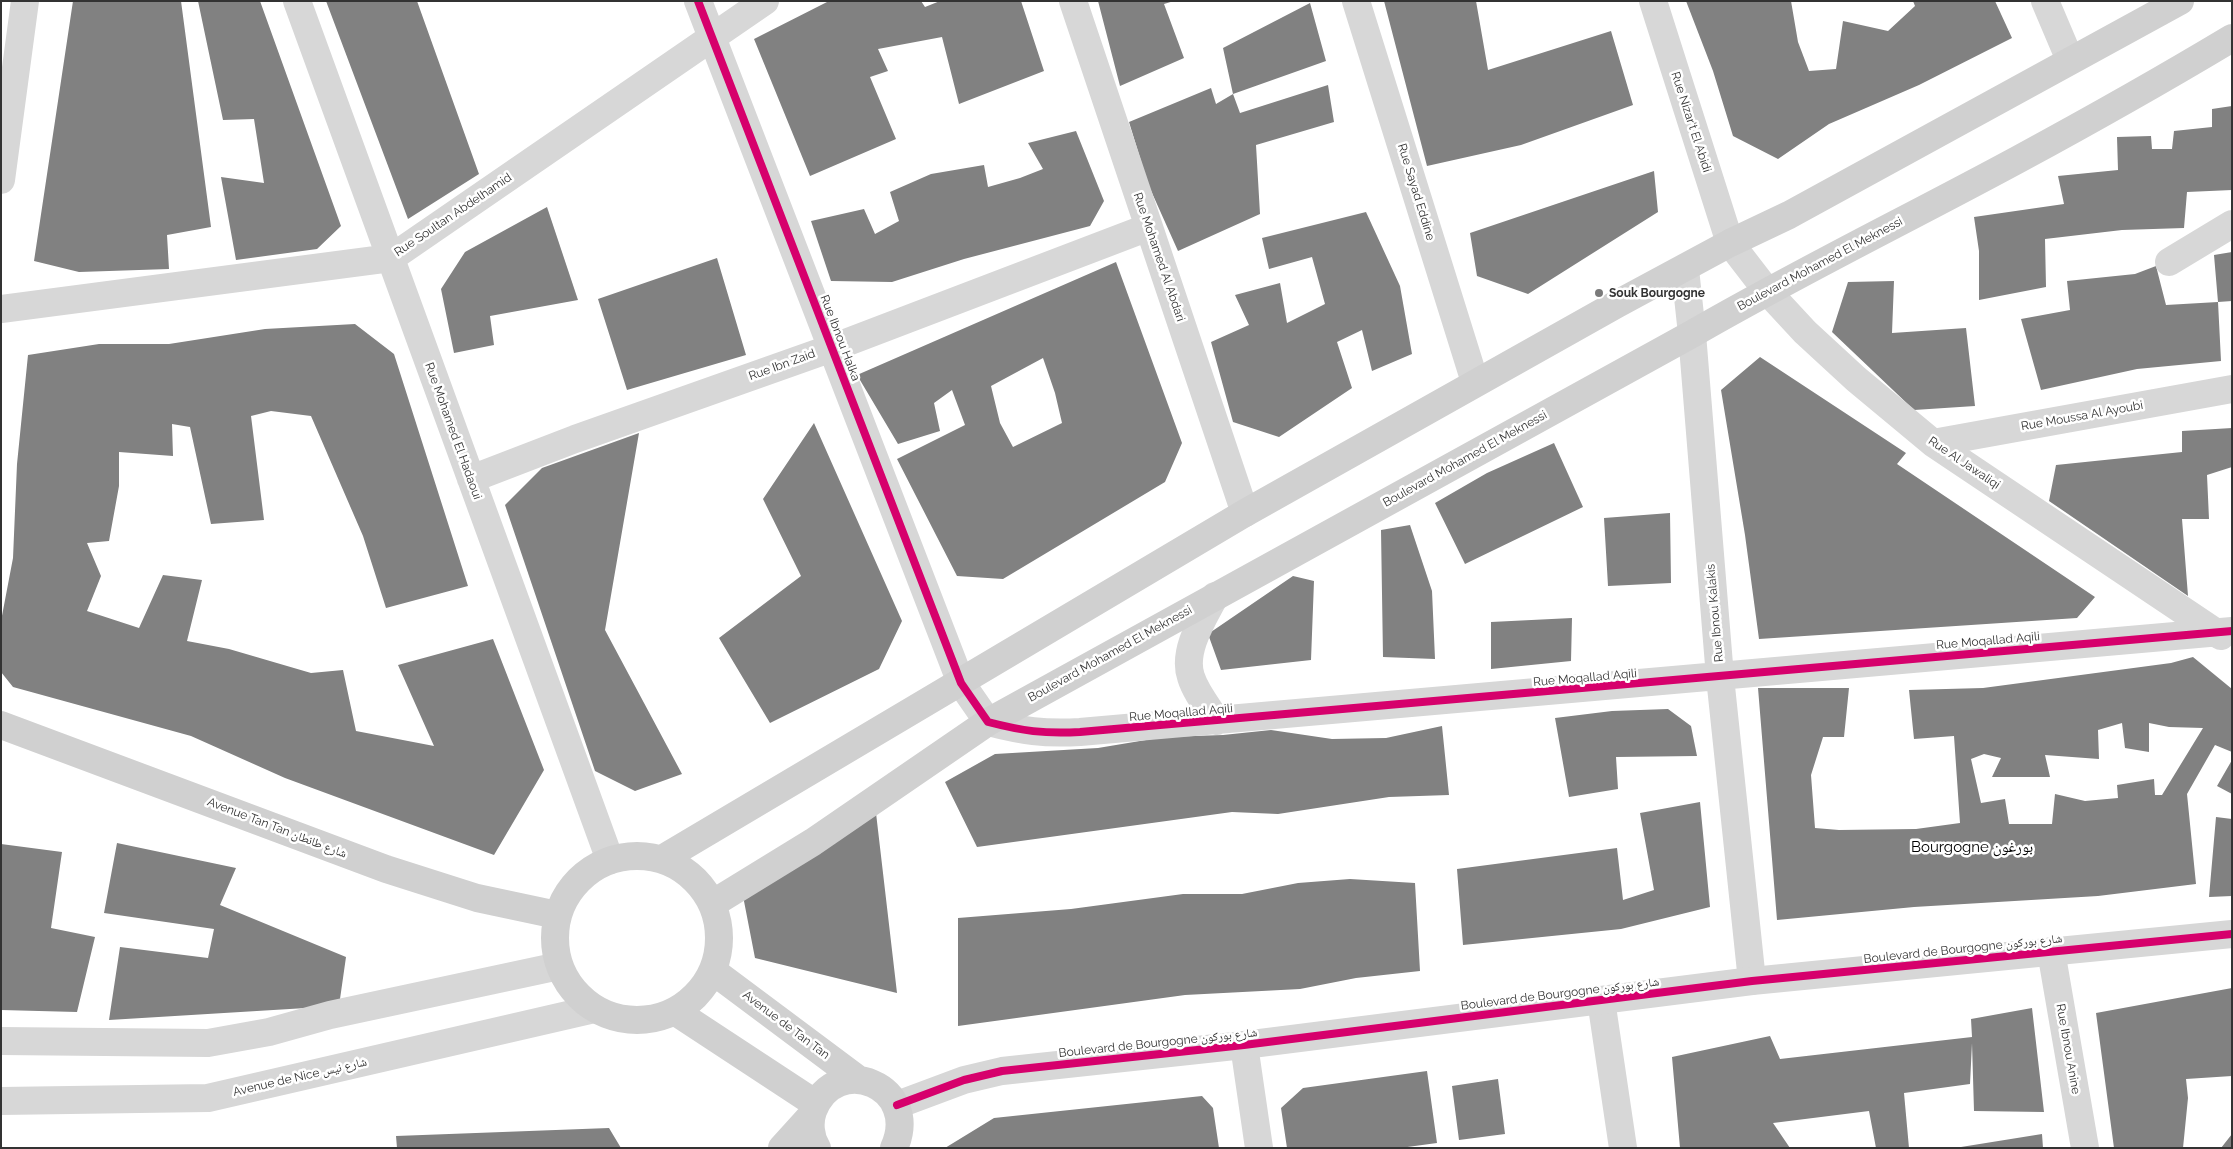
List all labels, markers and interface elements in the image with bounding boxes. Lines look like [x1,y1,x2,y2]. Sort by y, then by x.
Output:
street label: Rue Nizar't El Abidi [1668,70,1714,174]
street label: Rue Sayad Eddine [1394,142,1438,242]
street label: Rue Soultan Abdelhamid [392,170,514,260]
street label: Rue Mohamed Al Abdari [1130,191,1188,323]
street label: Boulevard Mohamed El Meknessi [1735,214,1905,314]
place label: Souk Bourgogne [1609,286,1705,300]
marker: Souk Bourgogne [1593,287,1605,299]
street label: Rue Ibnou Halka [817,293,863,383]
street label: Rue Ibn Zaid [747,346,817,384]
street label: Rue Mohamed El Hadaoui [422,361,484,501]
street label: Rue Moussa Al Ayoubi [2020,398,2144,434]
street label: Boulevard Mohamed El Meknessi [1381,408,1549,510]
street label: Rue Al Jawaliqi [1925,434,2003,492]
street label: Rue Ibnou Kalakis [1704,563,1726,663]
street label: Boulevard Mohamed El Meknessi [1026,603,1194,705]
street label: Rue Moqallad Aqili [1936,629,2040,653]
street label: Rue Moqallad Aqili [1533,666,1637,690]
street label: Rue Moqallad Aqili [1129,701,1233,725]
street label: Avenue Tan Tan شارع طانطان [205,795,349,861]
district label: Bourgogne بورغون [1911,838,2033,856]
street label: Boulevard de Bourgogne شارع بوركون [1863,931,2063,967]
street label: Boulevard de Bourgogne شارع بوركون [1460,975,1660,1013]
street label: Avenue de Tan Tan [740,988,832,1062]
street label: Rue Ibnou Anine [2053,1003,2083,1095]
street label: Boulevard de Bourgogne شارع بوركون [1058,1025,1258,1061]
street label: Avenue de Nice شارع نيس [232,1055,368,1099]

